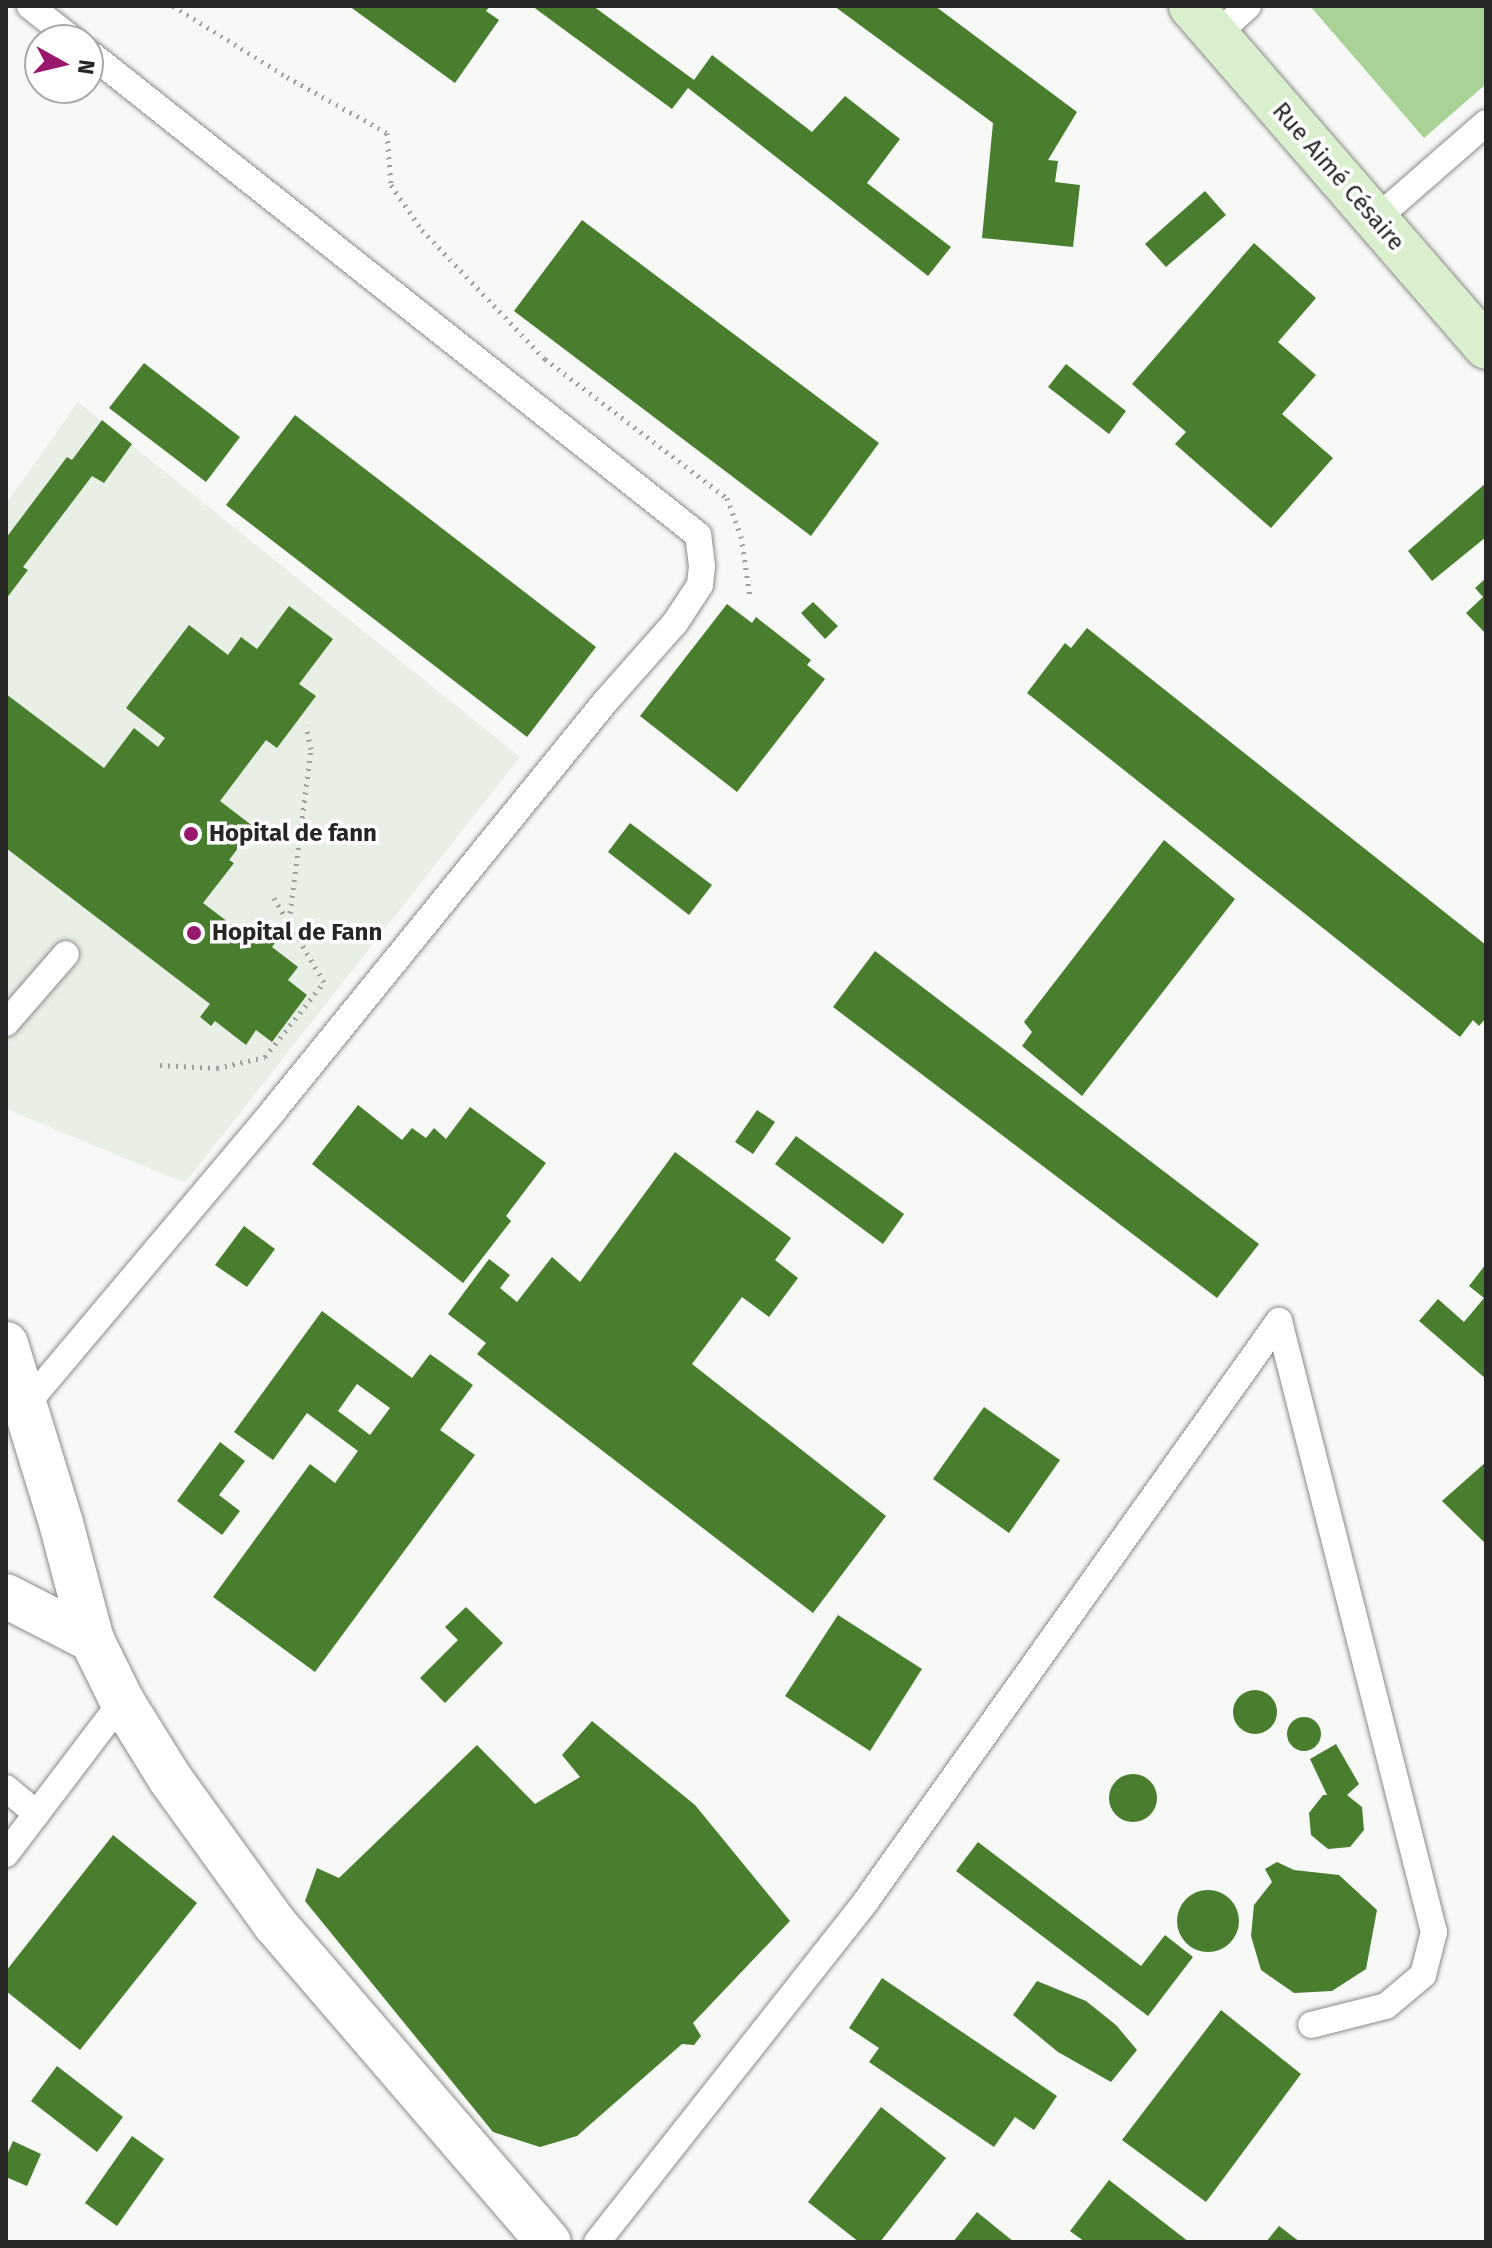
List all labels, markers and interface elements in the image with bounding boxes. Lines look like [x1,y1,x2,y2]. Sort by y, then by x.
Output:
north arrow [24,24,104,104]
text: N [72,58,101,76]
street label: Rue Aimé Césaire [1266,97,1410,257]
place label: Hopital de fann [209,820,377,848]
marker: Hopital de fann [180,823,202,845]
place label: Hopital de Fann [212,919,382,947]
marker: Hopital de Fann [183,922,205,944]

